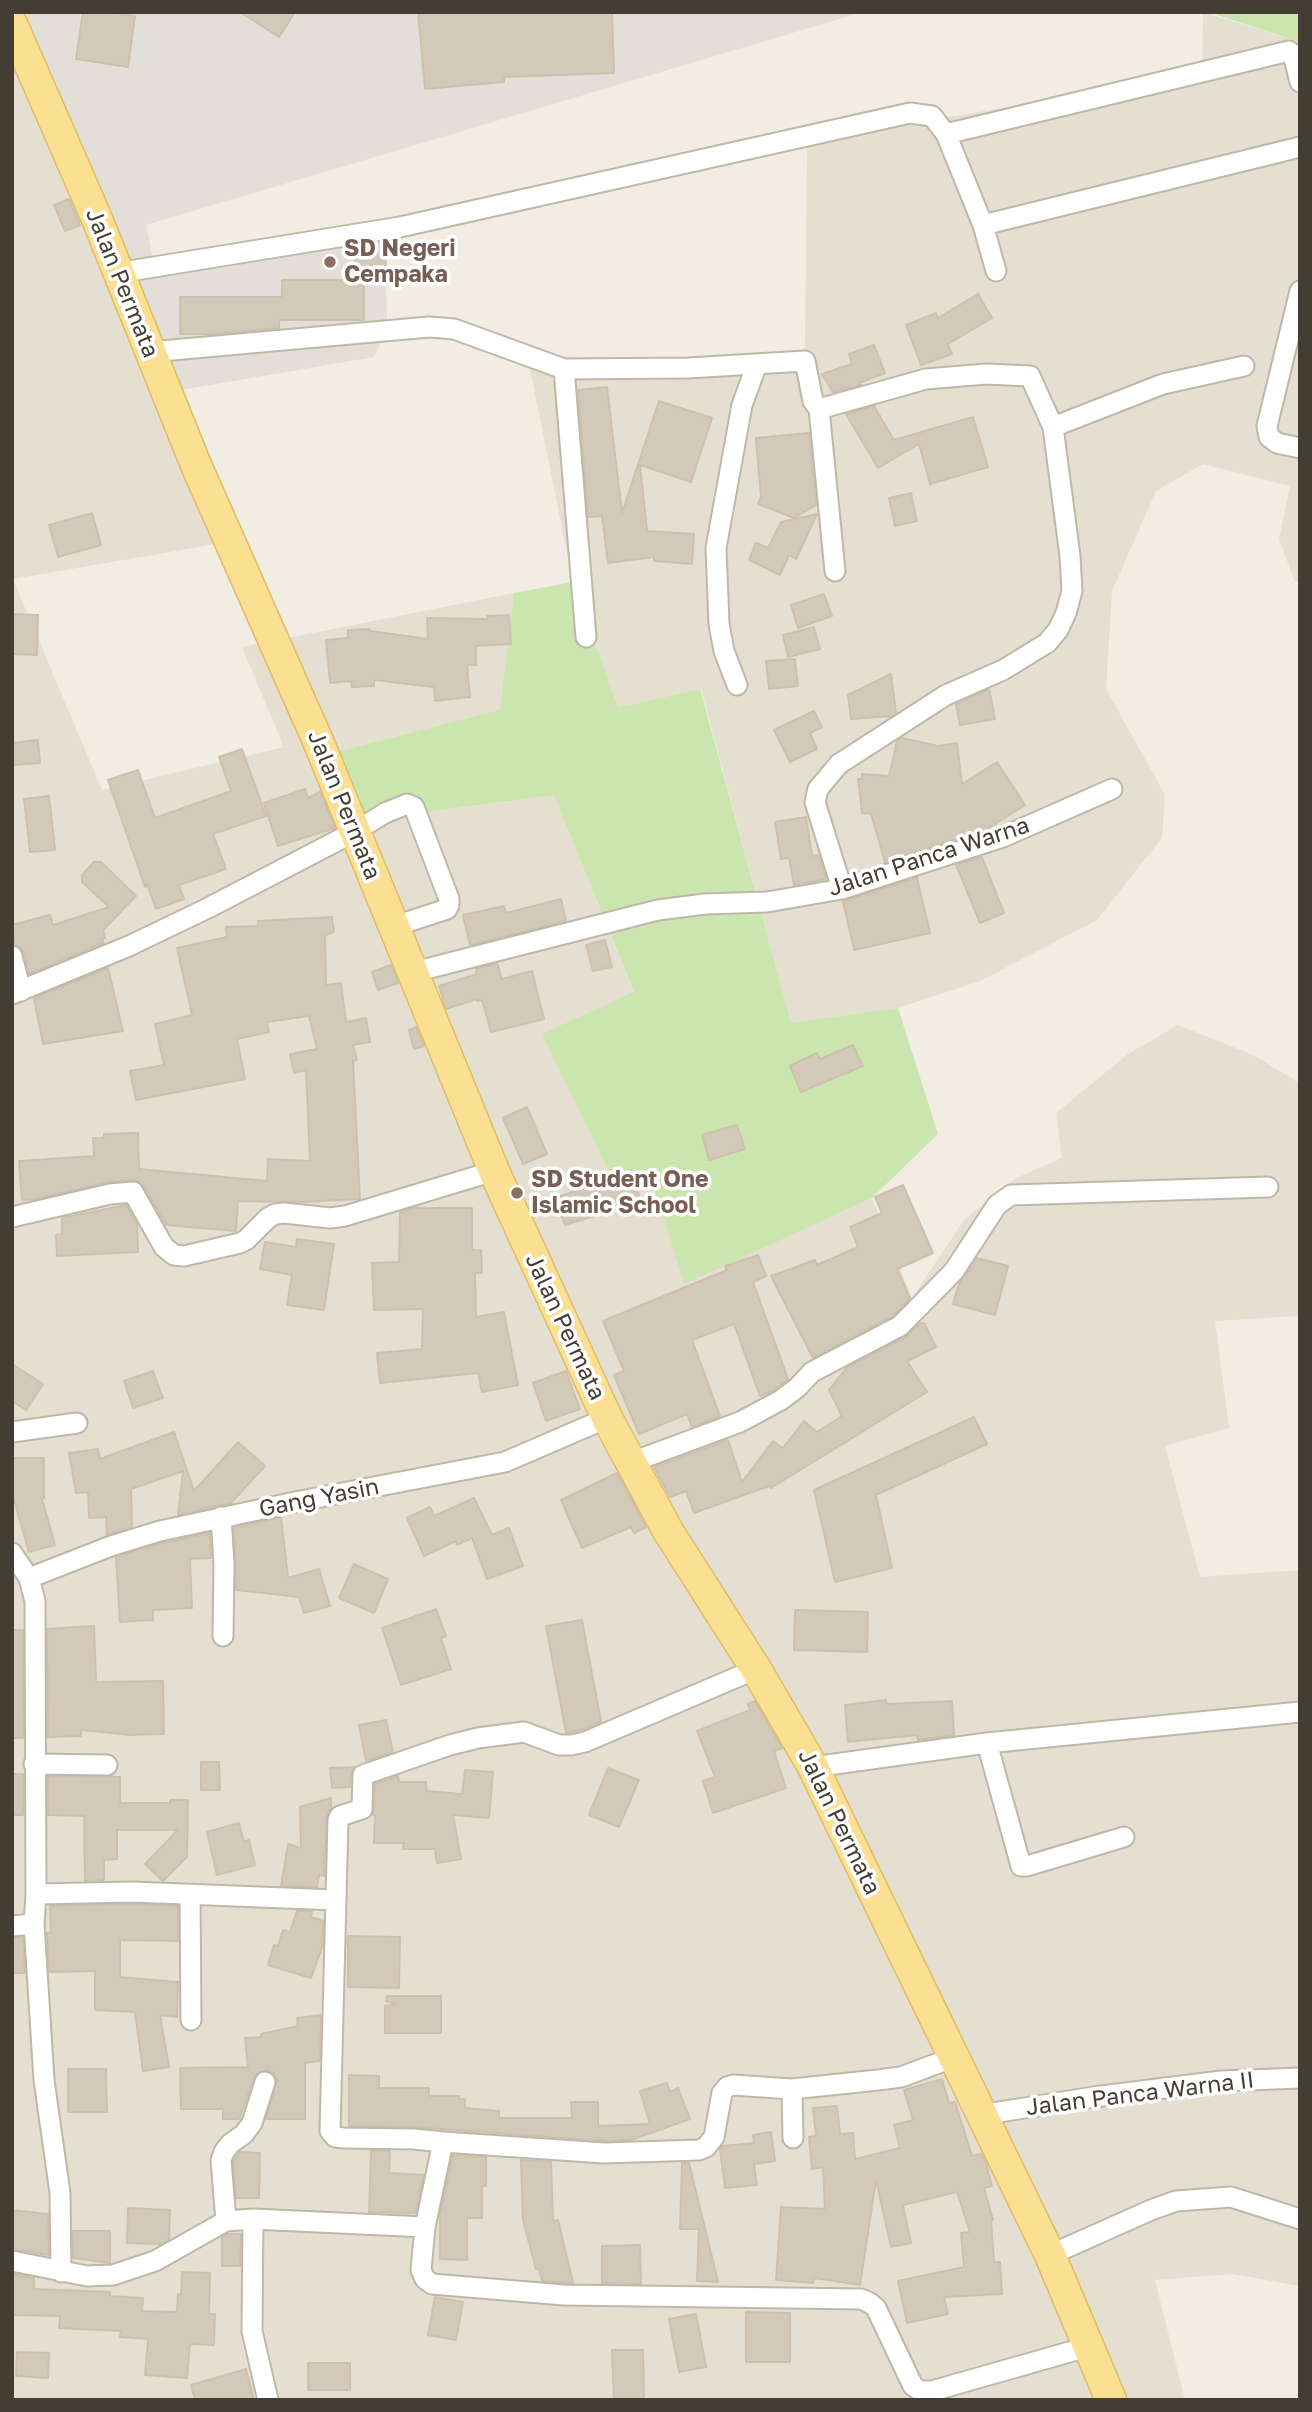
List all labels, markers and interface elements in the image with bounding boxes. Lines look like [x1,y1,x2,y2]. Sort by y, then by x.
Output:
street label: Jalan Permata [80,204,164,362]
place label: SD Negeri Cempaka [344,235,456,289]
marker: SD Negeri Cempaka [322,254,338,270]
street label: Jalan Permata [302,726,386,884]
street label: Jalan Panca Warna [825,812,1033,902]
place label: SD Student One Islamic School [531,1166,708,1220]
marker: SD Student One Islamic School [509,1185,525,1201]
street label: Jalan Permata [519,1249,611,1405]
street label: Gang Yasin [257,1473,381,1523]
street label: Jalan Permata [792,1745,886,1899]
street label: Jalan Panca Warna II [1024,2066,1256,2122]

